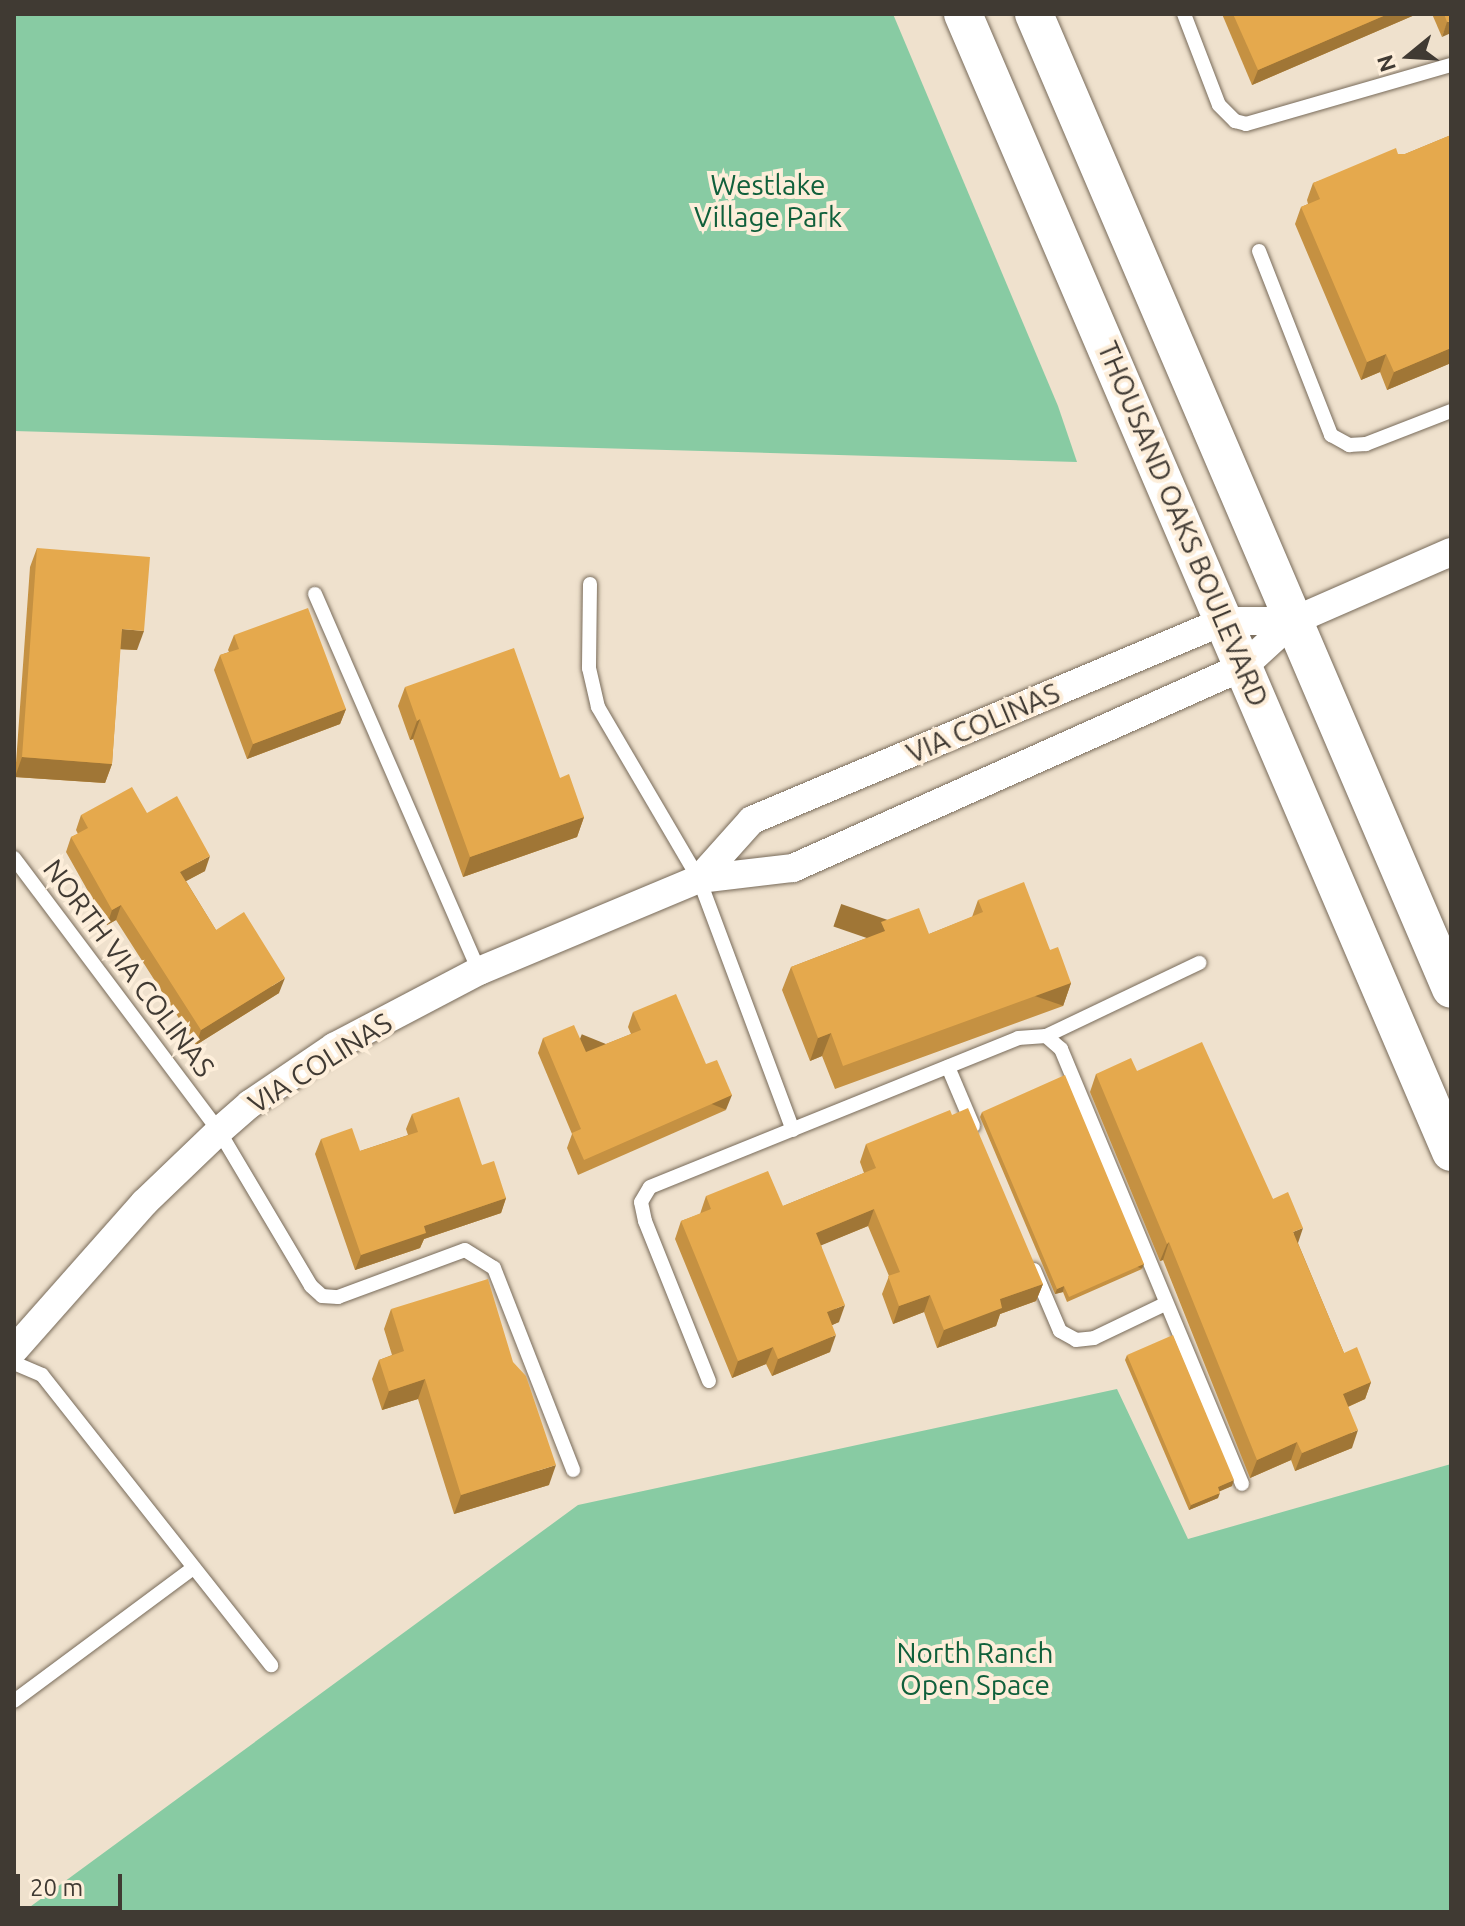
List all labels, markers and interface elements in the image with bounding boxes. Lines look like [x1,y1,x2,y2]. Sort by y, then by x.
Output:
north arrow [1369,16,1449,96]
text: N [1371,52,1400,75]
park label: Westlake Village Park [694,168,842,234]
street label: THOUSAND OAKS BOULEVARD [1091,336,1275,712]
street label: VIA COLINAS [901,676,1065,770]
street label: NORTH VIA COLINAS [36,853,222,1083]
street label: VIA COLINAS [242,1006,398,1120]
park label: North Ranch Open Space [896,1636,1054,1702]
scale bar [20,1858,126,1908]
text: 20 m [30,1874,83,1901]

